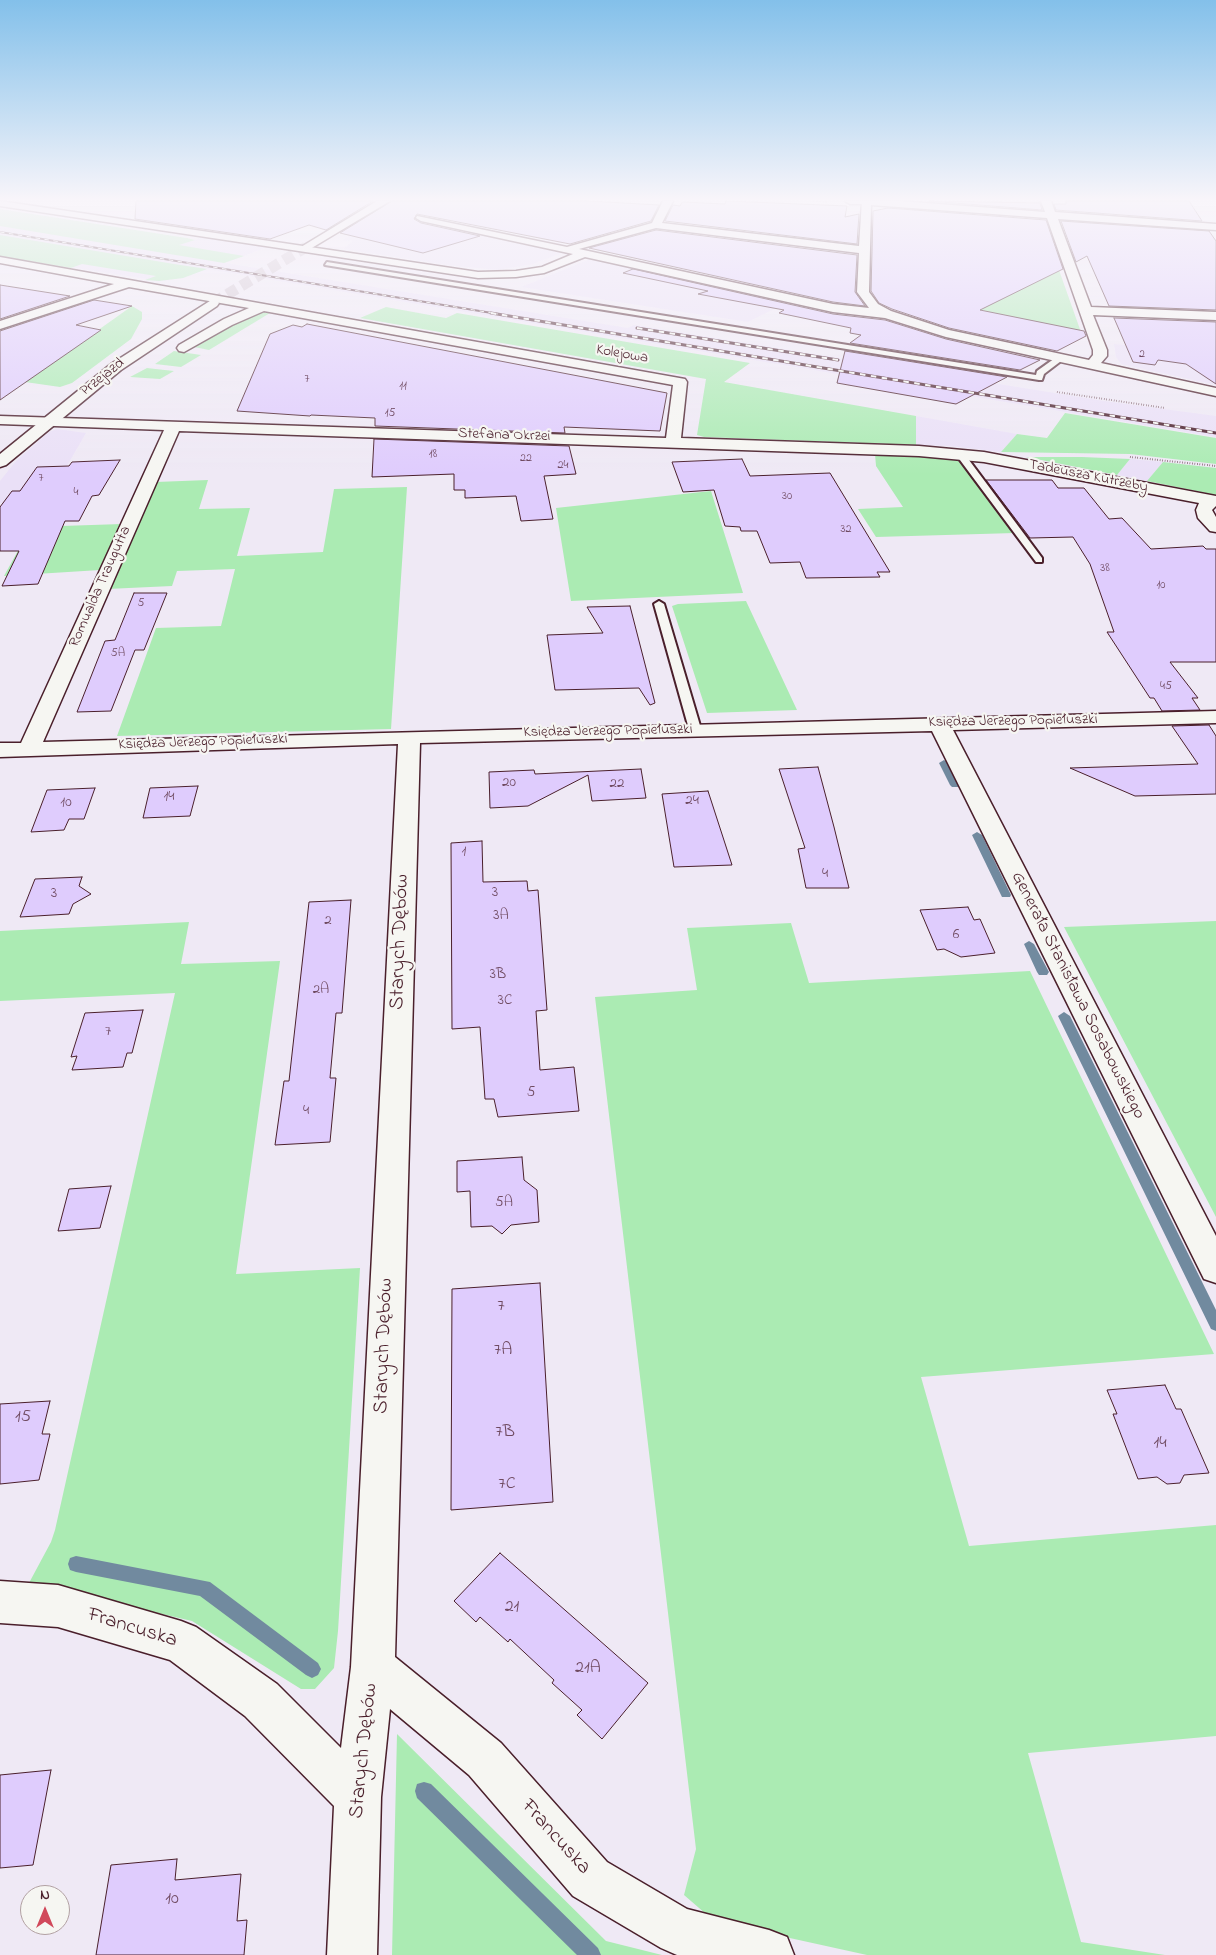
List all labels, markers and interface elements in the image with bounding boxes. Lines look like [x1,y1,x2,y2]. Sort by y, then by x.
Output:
street label: Kolejowa [595,342,649,368]
house number: 2 [1139,348,1145,362]
street label: Przejazd [77,355,129,401]
house number: 7 [305,373,309,387]
house number: 11 [399,380,407,394]
house number: 15 [385,407,395,421]
street label: Stefana Okrzei [457,425,551,447]
house number: 18 [429,448,437,462]
house number: 22 [520,452,532,466]
street label: Tadeusza Kutrzeby [1027,457,1149,497]
house number: 24 [558,459,568,473]
house number: 7 [39,472,43,486]
house number: 4 [74,486,78,500]
house number: 30 [782,490,792,504]
house number: 32 [841,523,851,537]
street label: Romualda Traugutta [66,524,136,650]
house number: 38 [1100,562,1110,576]
house number: 10 [1157,579,1165,593]
house number: 5 [138,597,144,611]
house number: 5A [111,647,125,661]
house number: 45 [1160,680,1172,694]
street label: Księdza Jerzego Popiełuszki [928,712,1098,732]
street label: Księdza Jerzego Popiełuszki [523,722,693,742]
street label: Księdza Jerzego Popiełuszki [118,731,288,755]
house number: 20 [502,775,516,793]
house number: 22 [610,776,624,794]
house number: 14 [164,789,174,807]
house number: 24 [685,793,699,811]
house number: 10 [60,795,72,813]
house number: 1 [462,844,466,862]
house number: 4 [822,866,828,884]
street label: Generała Stanisława Sosabowskiego [1005,869,1149,1123]
street label: Starych Dębów [386,874,416,1010]
house number: 3 [492,885,498,903]
house number: 3 [51,886,57,904]
house number: 3A [493,908,509,926]
house number: 2 [324,913,332,931]
house number: 6 [953,927,959,945]
house number: 3B [490,967,506,985]
house number: 2A [313,982,329,1000]
house number: 3C [498,993,512,1011]
house number: 7 [105,1024,111,1042]
house number: 5 [527,1085,535,1103]
house number: 4 [303,1103,309,1121]
house number: 5A [495,1195,513,1213]
street label: Starych Dębów [370,1278,400,1414]
house number: 7 [497,1296,505,1318]
house number: 7A [494,1340,512,1362]
house number: 15 [15,1407,31,1429]
house number: 7B [495,1422,515,1444]
house number: 14 [1153,1433,1167,1455]
house number: 7C [498,1474,516,1496]
house number: 21 [505,1597,519,1619]
street label: Francuska [84,1603,180,1655]
house number: 21A [575,1658,601,1680]
street label: Starych Dębów [345,1682,385,1820]
street label: Francuska [515,1795,595,1881]
north arrow [20,1885,70,1935]
text: N [40,1885,50,1906]
house number: 10 [165,1889,179,1911]

